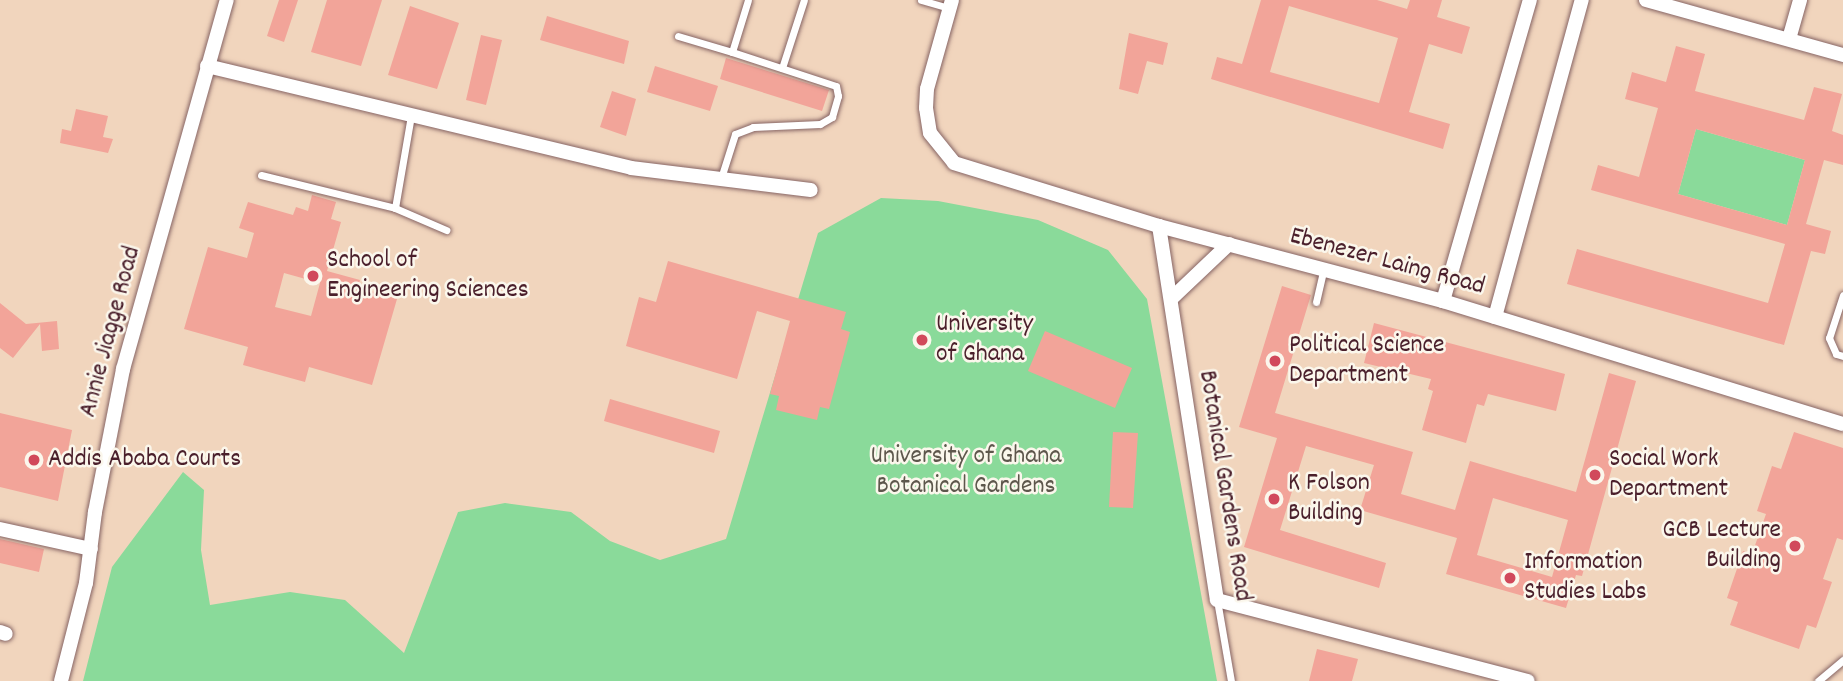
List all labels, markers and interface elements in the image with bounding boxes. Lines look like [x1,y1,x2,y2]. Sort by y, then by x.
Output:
street label: Ebenezer Laing Road [1286,221,1488,303]
street label: Annie Jiagge Road [73,243,149,421]
place label: School of Engineering Sciences [327,245,529,306]
marker: School of Engineering Sciences [305,268,321,284]
place label: University of Ghana [936,309,1033,370]
place label: Political Science Department [1289,330,1444,392]
marker: University of Ghana [914,332,930,348]
marker: Political Science Department [1267,353,1283,369]
street label: Botanical Gardens Road [1190,368,1258,604]
park label: University of Ghana Botanical Gardens [870,441,1062,503]
place label: Addis Ababa Courts [48,444,241,476]
place label: Social Work Department [1609,444,1728,505]
marker: Addis Ababa Courts [26,452,42,468]
marker: Social Work Department [1587,467,1603,483]
place label: K Folson Building [1288,468,1370,530]
marker: K Folson Building [1266,491,1282,507]
place label: GCB Lecture Building [1662,515,1781,576]
marker: GCB Lecture Building [1787,538,1803,554]
place label: Information Studies Labs [1524,547,1647,608]
marker: Information Studies Labs [1502,570,1518,586]

